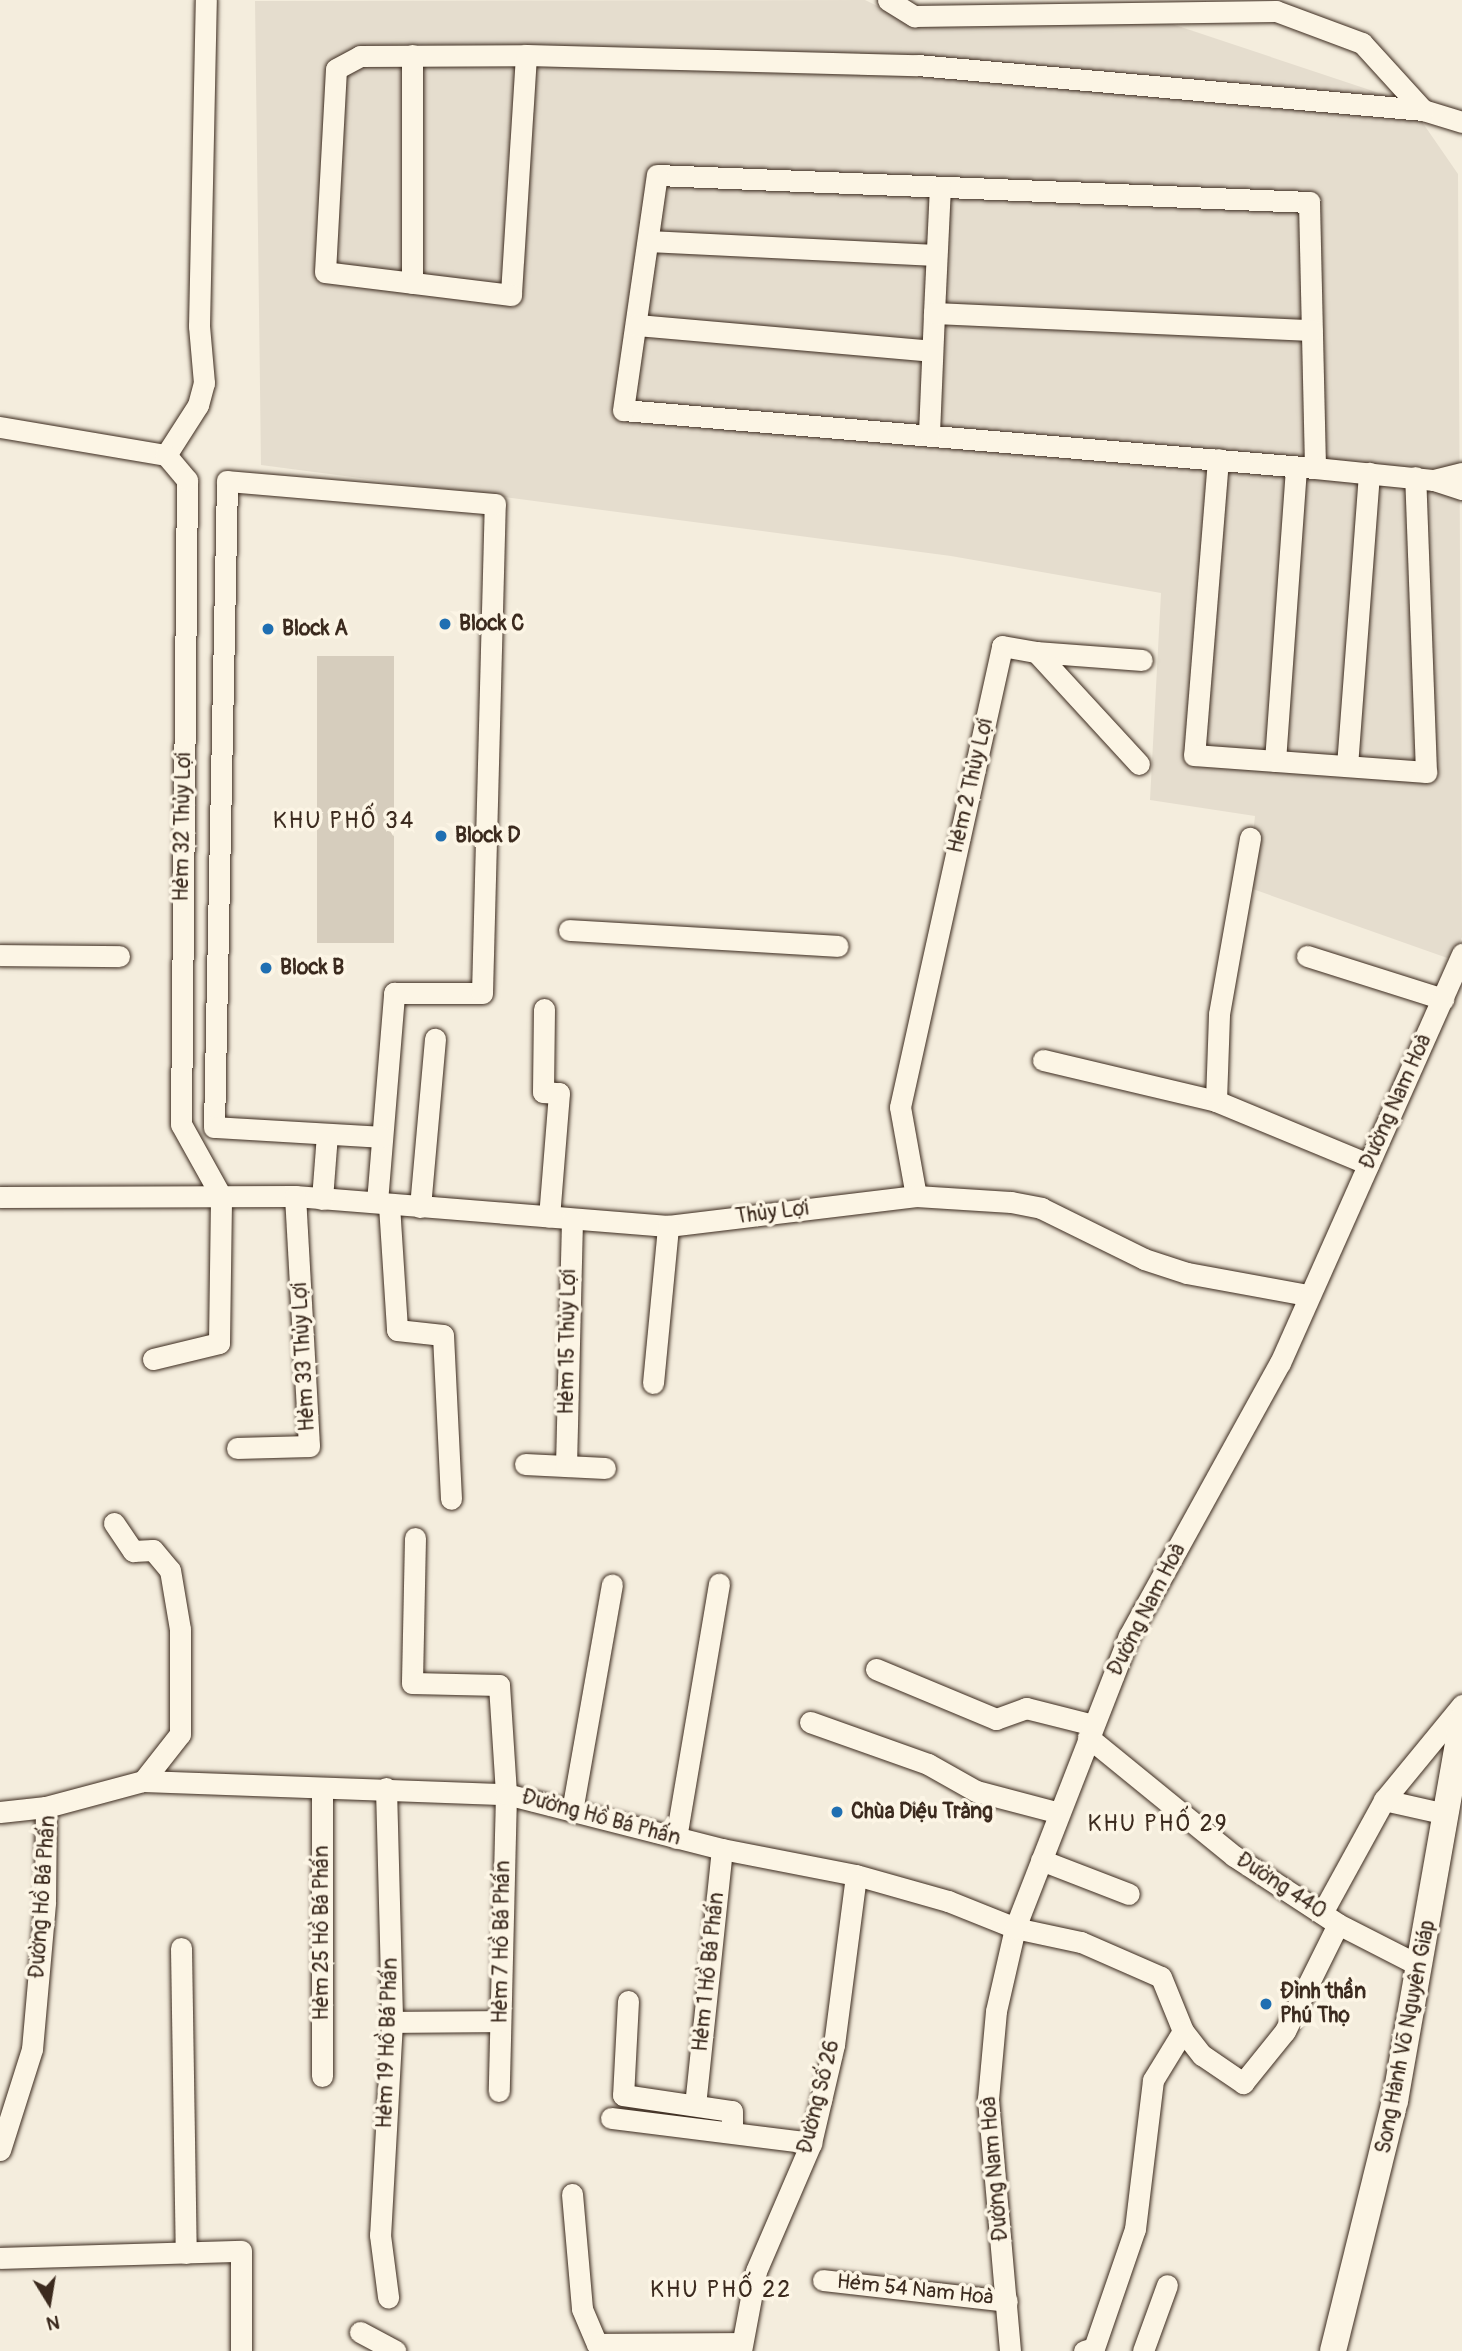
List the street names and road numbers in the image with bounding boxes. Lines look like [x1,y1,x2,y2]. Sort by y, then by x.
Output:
street label: Hẻm 2 Thủy Lợi [943,716,999,856]
street label: Hẻm 32 Thủy Lợi [169,752,197,902]
street label: Đường Nam Hoà [1355,1031,1437,1173]
street label: Thủy Lợi [734,1196,810,1230]
street label: Hẻm 15 Thủy Lợi [554,1269,582,1415]
street label: Hẻm 33 Thủy Lợi [288,1282,320,1432]
street label: Đường Nam Hoà [1103,1540,1191,1680]
street label: Đường Hồ Bá Phấn [519,1785,683,1851]
street label: Đường Hồ Bá Phấn [25,1815,61,1979]
street label: Hẻm 25 Hồ Bá Phấn [309,1845,335,2021]
street label: Đường 440 [1231,1848,1331,1924]
street label: Hẻm 7 Hồ Bá Phấn [488,1860,516,2024]
street label: Hẻm 1 Hồ Bá Phấn [688,1891,730,2053]
street label: Song Hành Võ Nguyên Giáp [1371,1918,1441,2156]
street label: Hẻm 19 Hồ Bá Phấn [372,1957,404,2129]
street label: Đường Số 26 [793,2038,845,2156]
street label: Đường Nam Hoà [976,2096,1014,2242]
street label: Hẻm 54 Nam Hoà [836,2269,994,2311]

